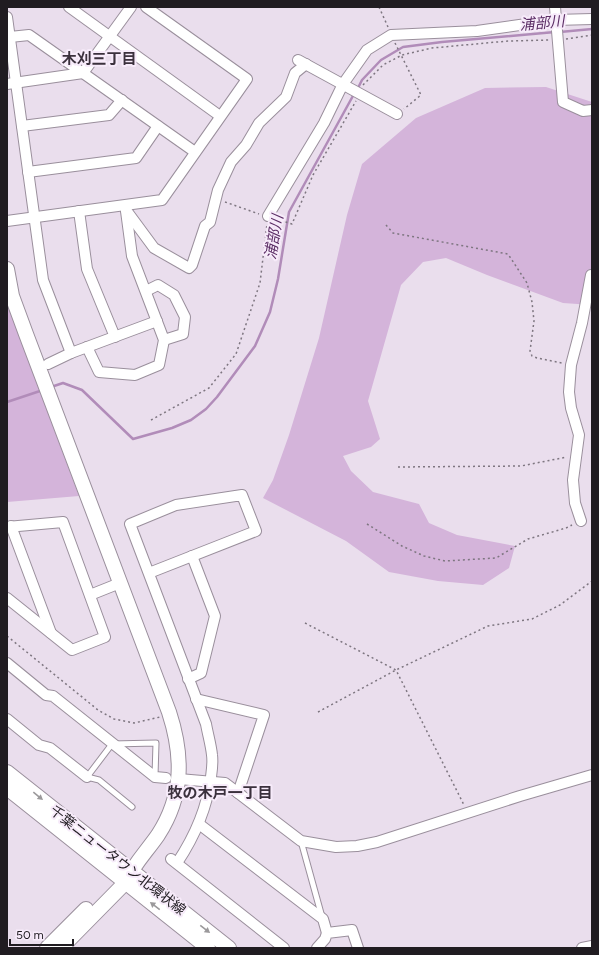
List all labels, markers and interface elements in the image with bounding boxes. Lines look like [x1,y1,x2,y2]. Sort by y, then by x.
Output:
water label: 浦部川 [519,12,567,34]
district label: 木刈三丁目 [61,50,137,68]
water label: 浦部川 [261,211,287,261]
district label: 牧の木戸一丁目 [167,784,273,802]
one-way arrow [32,792,43,800]
street label: 千葉ニュータウン北環状線 [46,802,189,919]
one-way arrow [150,902,161,911]
scale bar [10,921,73,947]
one-way arrow [200,925,211,933]
text: 50 m [16,928,44,942]

